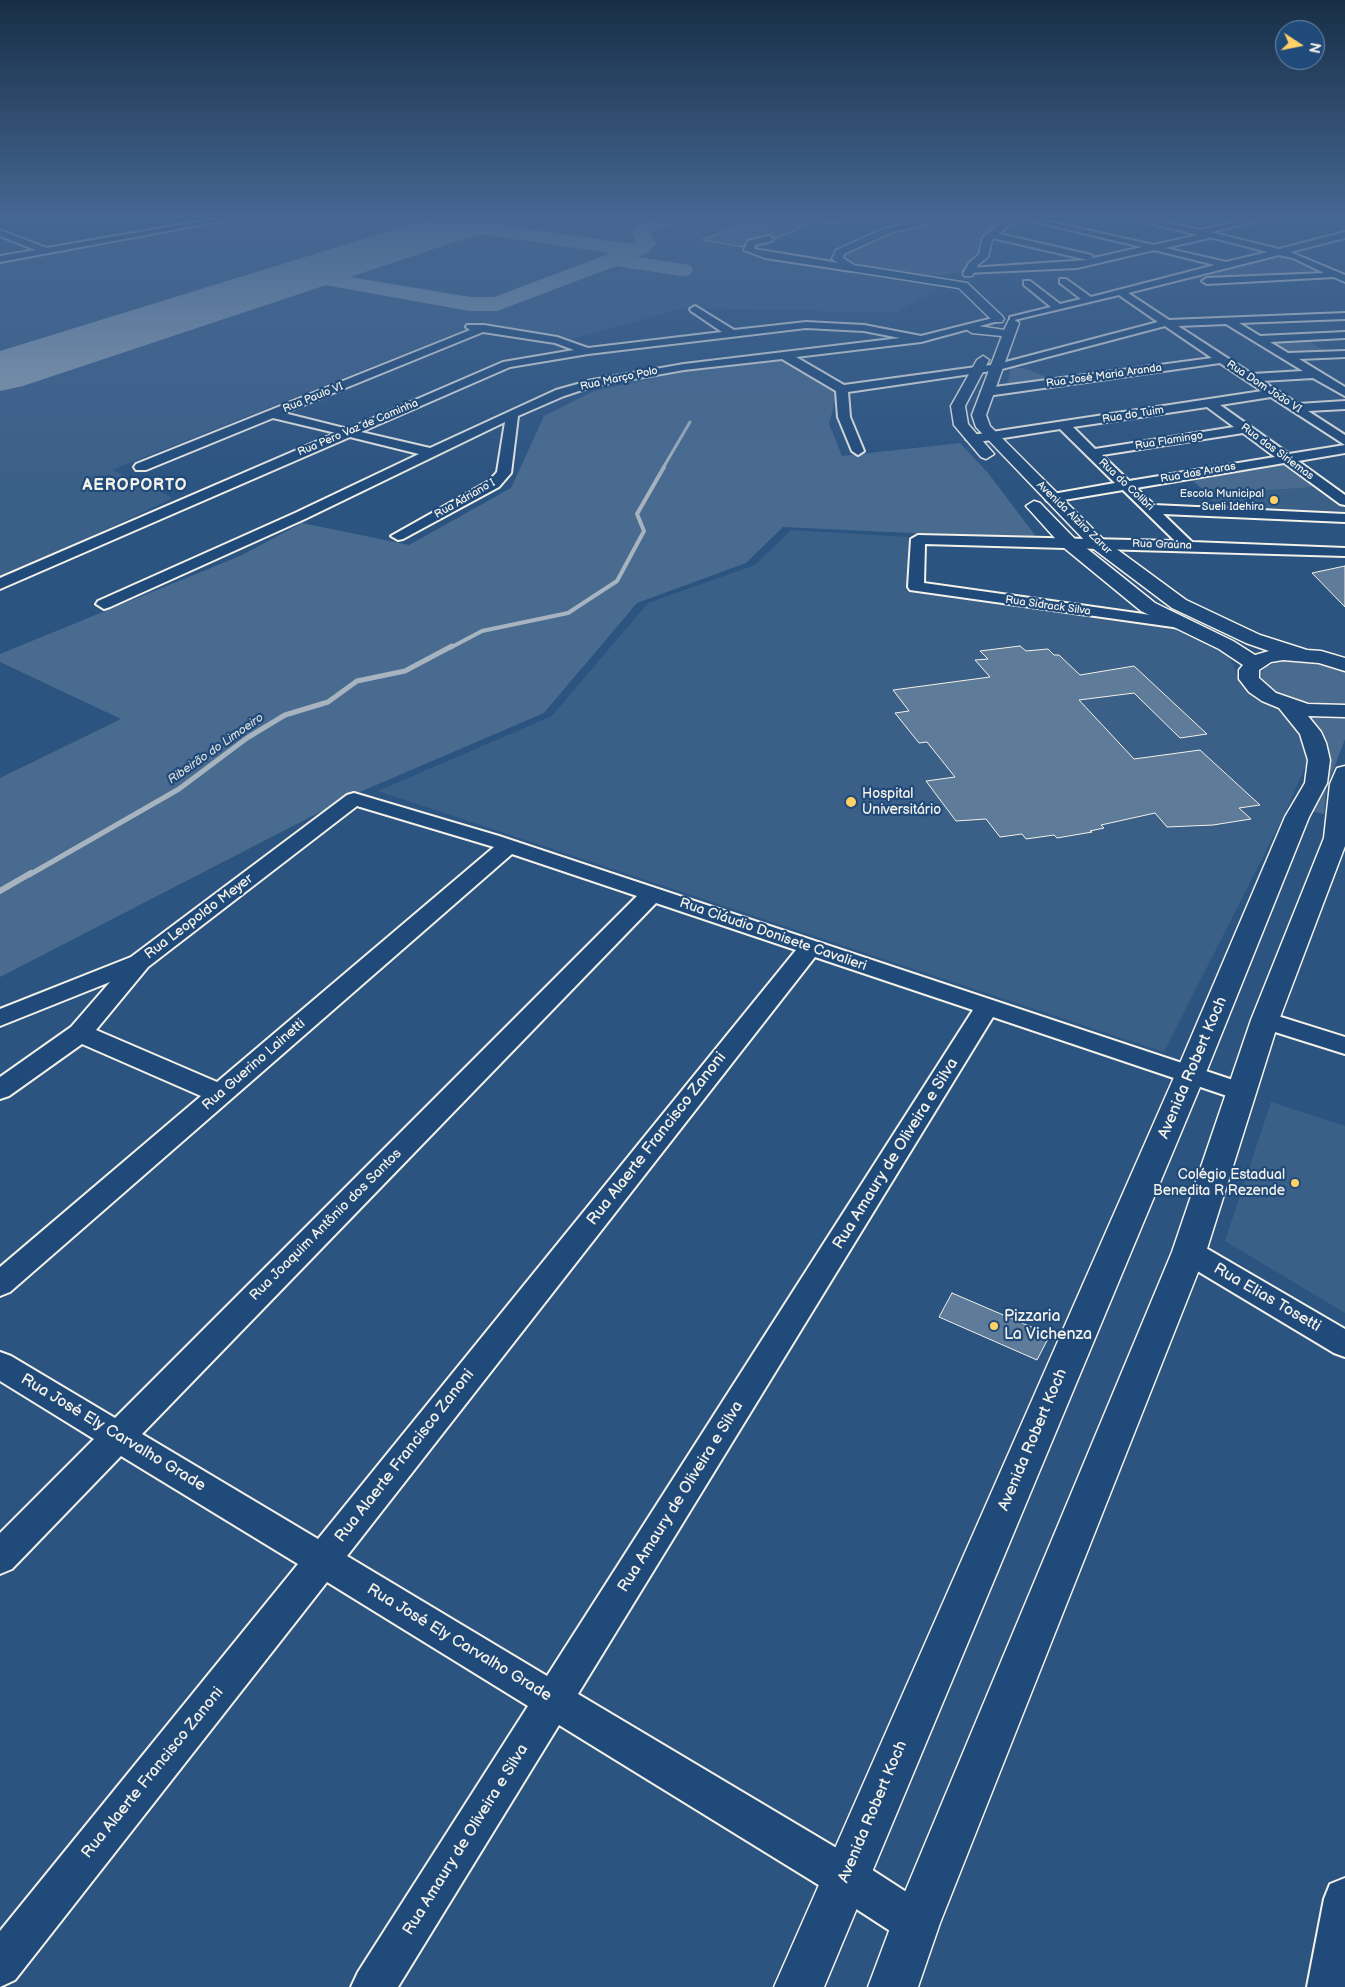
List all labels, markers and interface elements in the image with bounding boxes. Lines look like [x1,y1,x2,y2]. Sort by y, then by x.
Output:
north arrow [1275,20,1325,70]
text: N [1305,41,1324,55]
street label: Rua Dom João VI [1224,358,1304,416]
street label: Rua José Maria Aranda [1045,361,1163,391]
street label: Rua Março Polo [579,364,659,394]
street label: Rua Paulo VI [281,380,345,416]
street label: Rua Pero Vaz de Caminha [296,397,420,459]
street label: Rua do Tuim [1101,404,1165,426]
street label: Rua das Siriemas [1238,421,1316,483]
street label: Rua Flamingo [1134,429,1204,453]
street label: Rua do Colibri [1096,456,1156,514]
street label: Rua das Araras [1159,460,1237,486]
district label: AEROPORTO [81,476,189,496]
street label: Rua Adriano I [432,476,498,522]
street label: Avenida Alziro Zarur [1034,479,1114,557]
place label: Escola Municipal Sueli Idehira [1180,487,1264,513]
marker: Escola Municipal Sueli Idehira [1268,494,1280,506]
street label: Rua Graúna [1132,537,1192,553]
street label: Rua Sidrack Silva [1005,593,1091,619]
water label: Ribeirão do Limoeiro [166,711,266,787]
place label: Hospital Universitário [862,786,941,819]
marker: Hospital Universitário [844,795,858,809]
street label: Rua Leopoldo Meyer [142,871,256,963]
street label: Rua Cláudio Donisete Cavalieri [677,895,869,975]
street label: Avenida Robert Koch [1154,994,1232,1142]
street label: Rua Guerino Lainetti [199,1016,309,1114]
street label: Rua Alaerte Francisco Zanoni [583,1049,731,1229]
street label: Rua Amaury de Oliveira e Silva [829,1055,963,1253]
street label: Rua Joaquim Antônio dos Santos [247,1146,405,1304]
place label: Colégio Estadual Benedita R Rezende [1153,1167,1285,1200]
marker: Colégio Estadual Benedita R Rezende [1289,1177,1301,1189]
street label: Rua Elias Tosetti [1210,1259,1324,1337]
place label: Pizzaria La Vichenza [1004,1307,1092,1345]
marker: Pizzaria La Vichenza [988,1320,1000,1332]
street label: Rua Alaerte Francisco Zanoni [331,1366,479,1546]
street label: Avenida Robert Koch [994,1366,1072,1514]
street label: Rua José Ely Carvalho Grade [17,1370,209,1496]
street label: Rua Amaury de Oliveira e Silva [614,1398,748,1596]
street label: Rua José Ely Carvalho Grade [363,1580,555,1706]
street label: Rua Alaerte Francisco Zanoni [78,1684,228,1862]
street label: Avenida Robert Koch [834,1738,912,1886]
street label: Rua Amaury de Oliveira e Silva [399,1741,533,1939]

